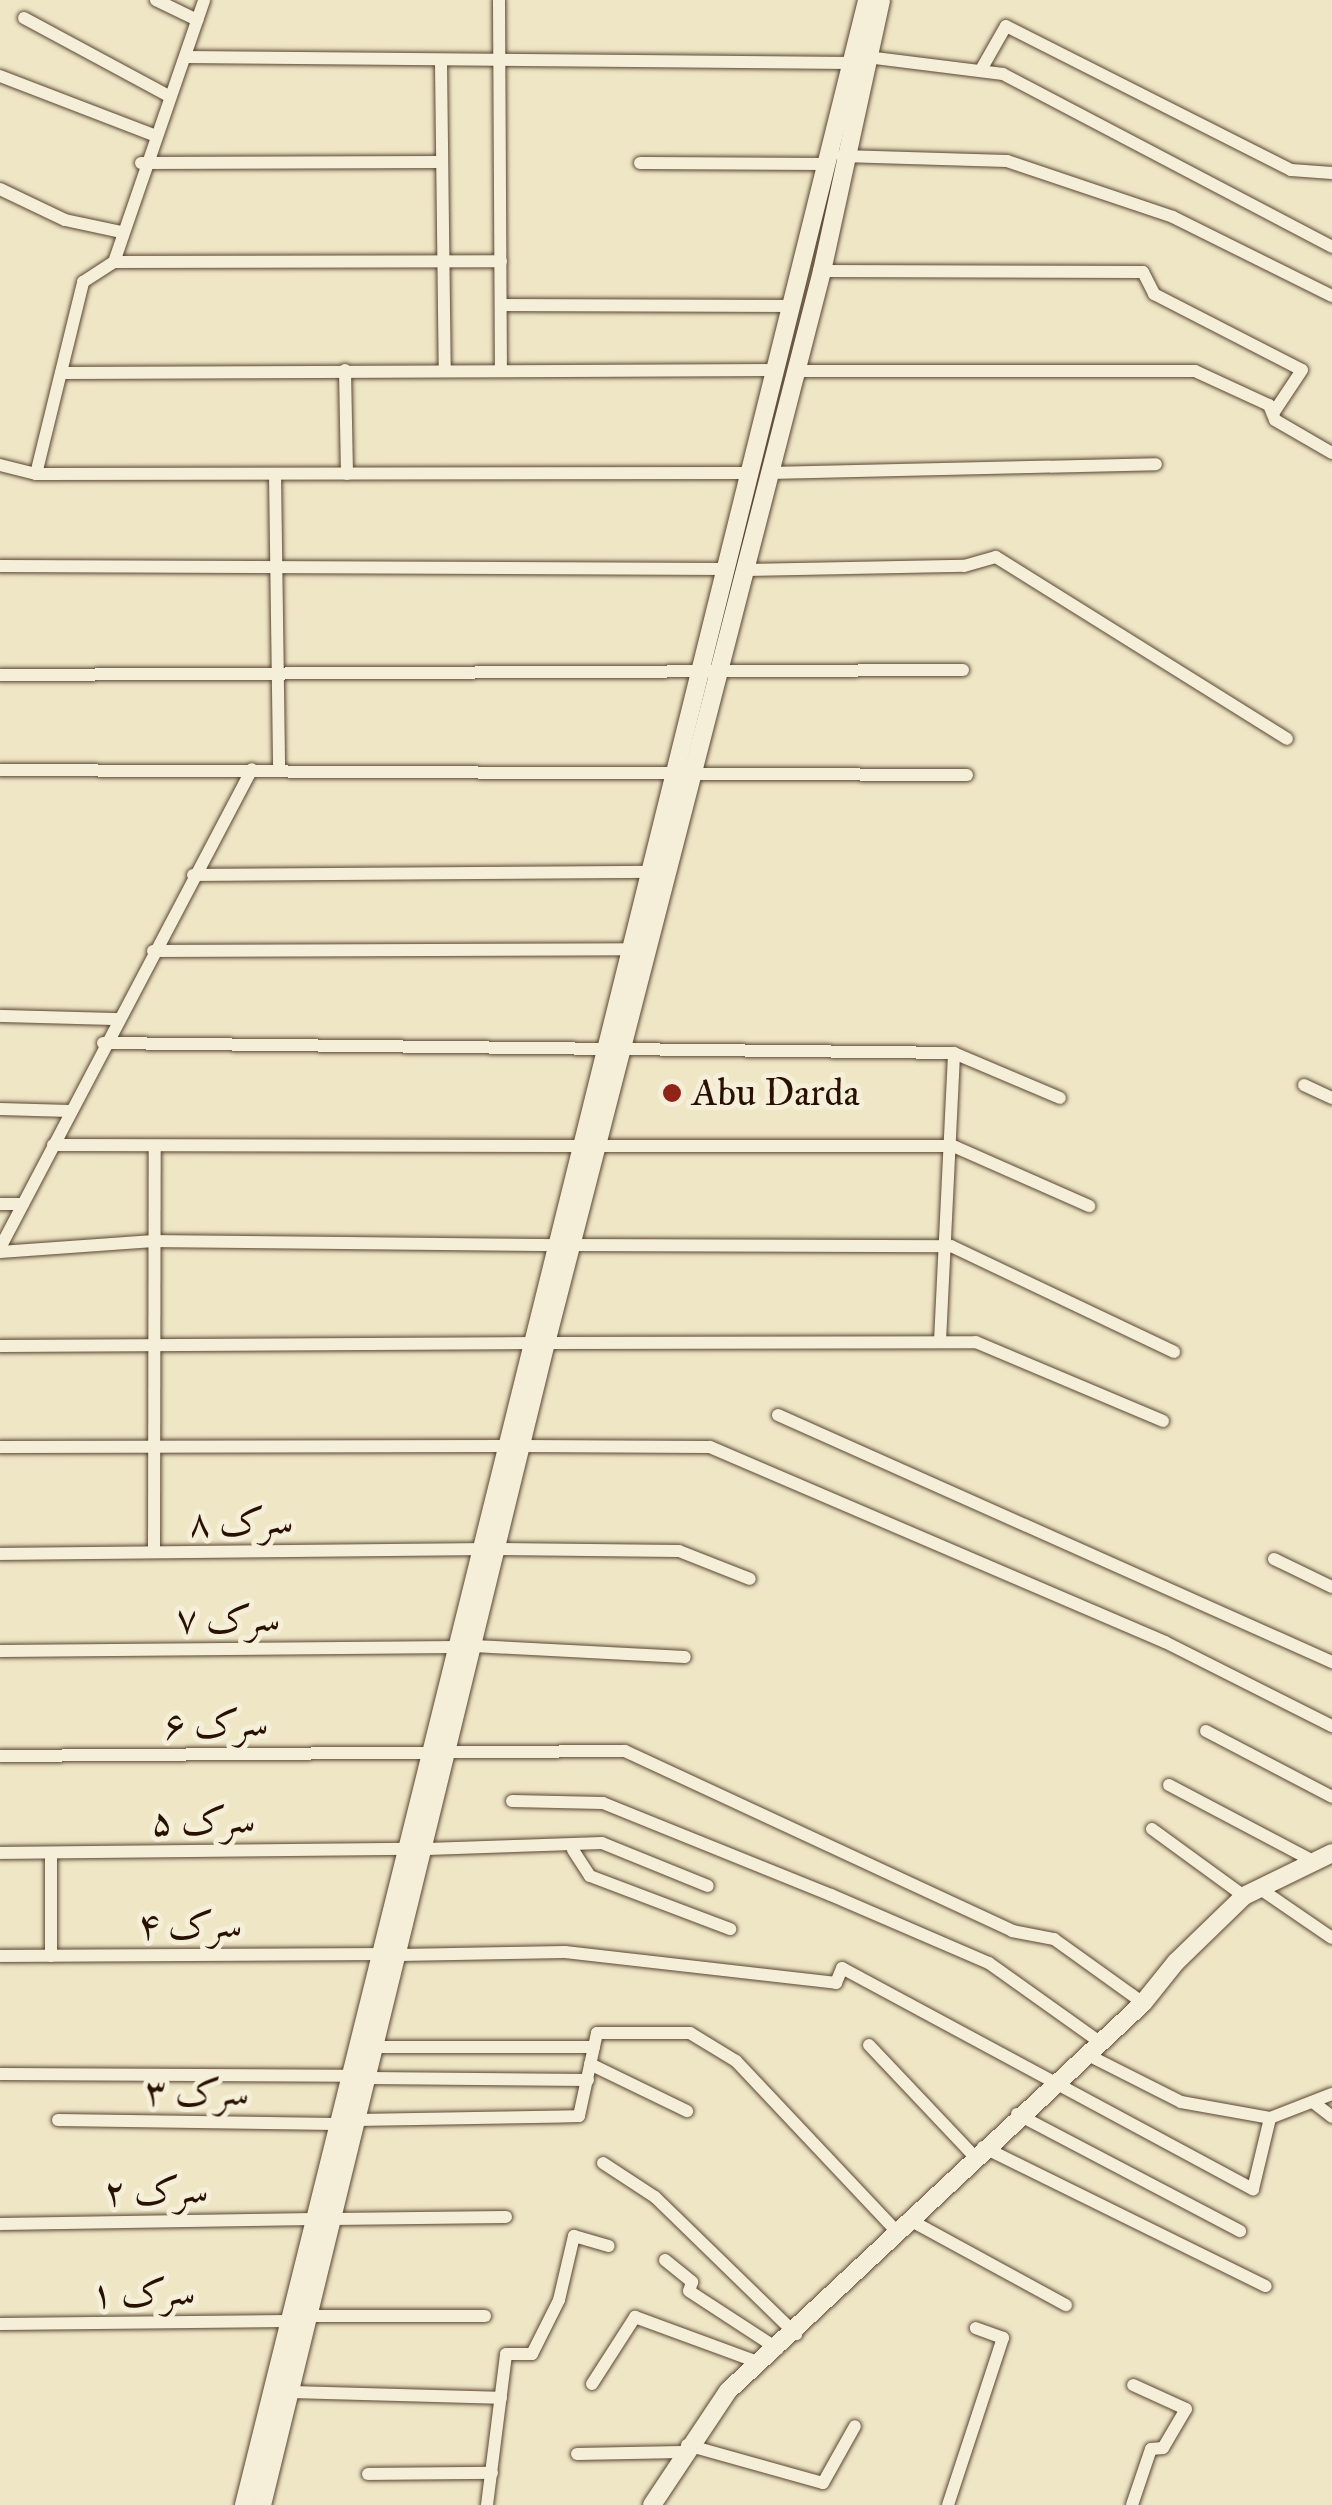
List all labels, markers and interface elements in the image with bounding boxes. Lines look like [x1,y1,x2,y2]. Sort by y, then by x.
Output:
place label: Abu Darda [692,1070,860,1116]
marker: Abu Darda [661,1082,683,1104]
street label: سرک ۸ [188,1498,294,1546]
street label: سرک ۷ [176,1596,280,1642]
street label: سرک ۶ [163,1700,269,1748]
street label: سرک ۵ [150,1797,256,1845]
street label: سرک ۴ [138,1902,242,1948]
street label: سرک ۳ [144,2068,250,2116]
street label: سرک ۲ [103,2167,209,2215]
street label: سرک ۱ [90,2269,196,2317]

